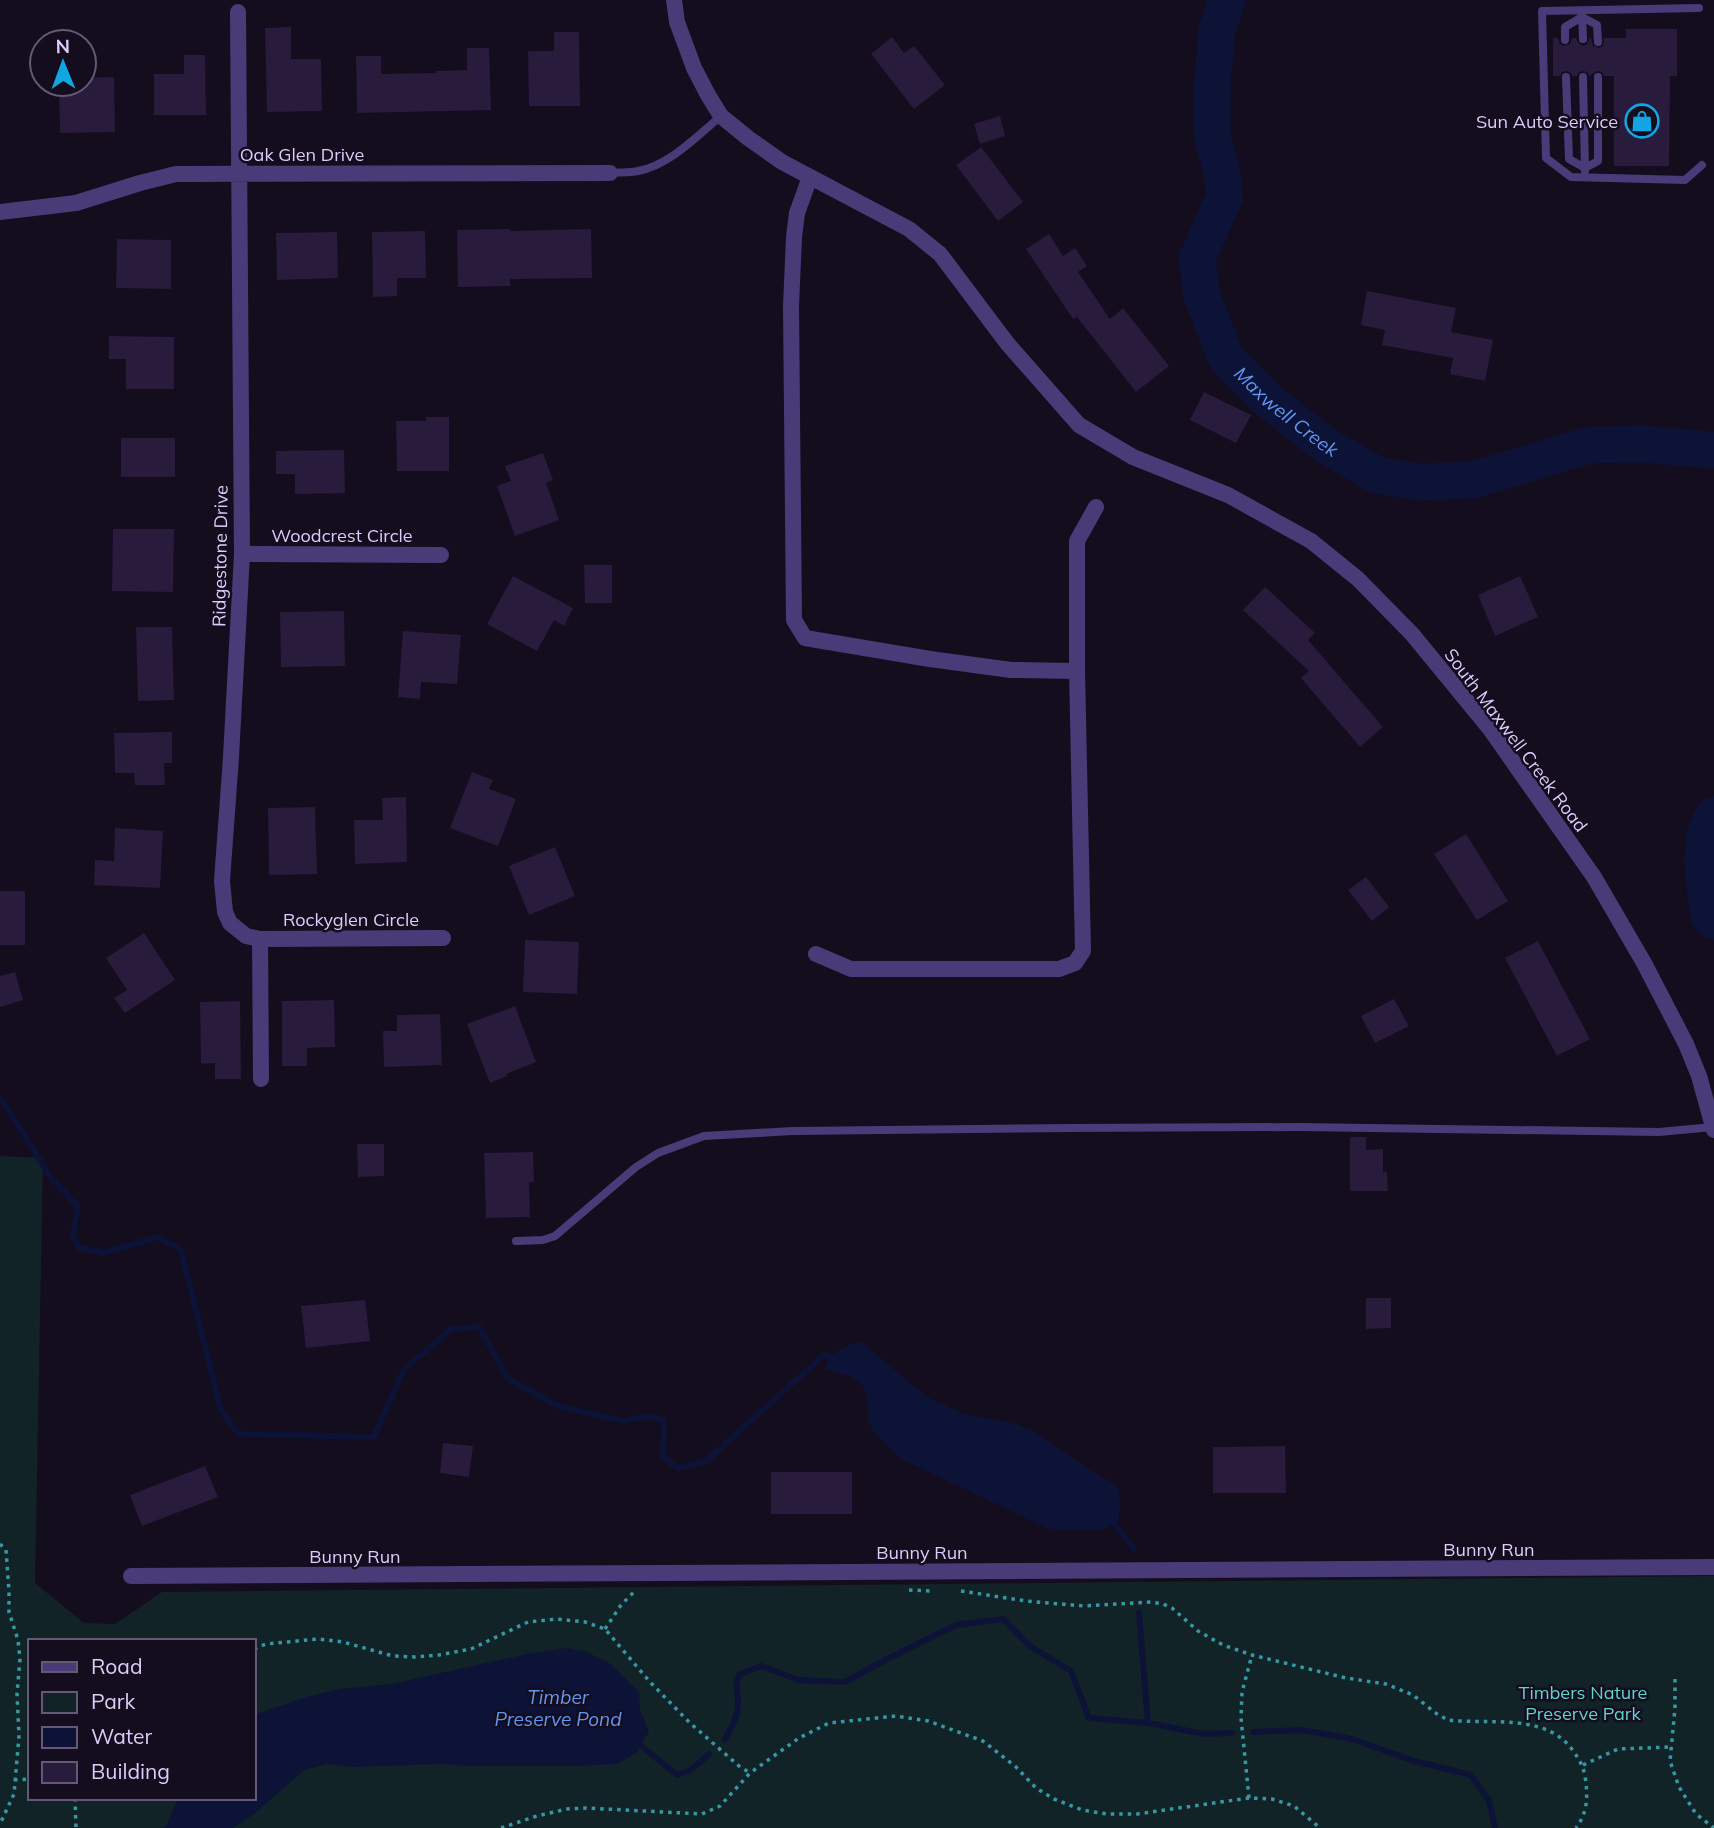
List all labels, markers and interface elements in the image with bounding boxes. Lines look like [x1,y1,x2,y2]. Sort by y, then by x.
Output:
north arrow [28,28,98,98]
text: N [55,34,70,58]
shop icon: Sun Auto Service [1623,102,1661,140]
place label: Sun Auto Service [1476,110,1618,133]
street label: Oak Glen Drive [240,143,364,166]
water label: Maxwell Creek [1229,361,1344,463]
street label: Ridgestone Drive [207,485,233,627]
street label: Woodcrest Circle [271,524,413,547]
street label: South Maxwell Creek Road [1439,644,1593,836]
street label: Rockyglen Circle [283,908,419,931]
street label: Bunny Run [1443,1538,1535,1561]
street label: Bunny Run [876,1541,968,1564]
street label: Bunny Run [309,1545,401,1568]
legend [28,1639,256,1800]
text: Road [91,1653,142,1679]
park label: Timbers Nature Preserve Park [1519,1681,1647,1725]
water label: Timber Preserve Pond [494,1685,622,1731]
text: Park [91,1688,135,1714]
text: Water [91,1723,152,1749]
text: Building [91,1758,170,1784]

